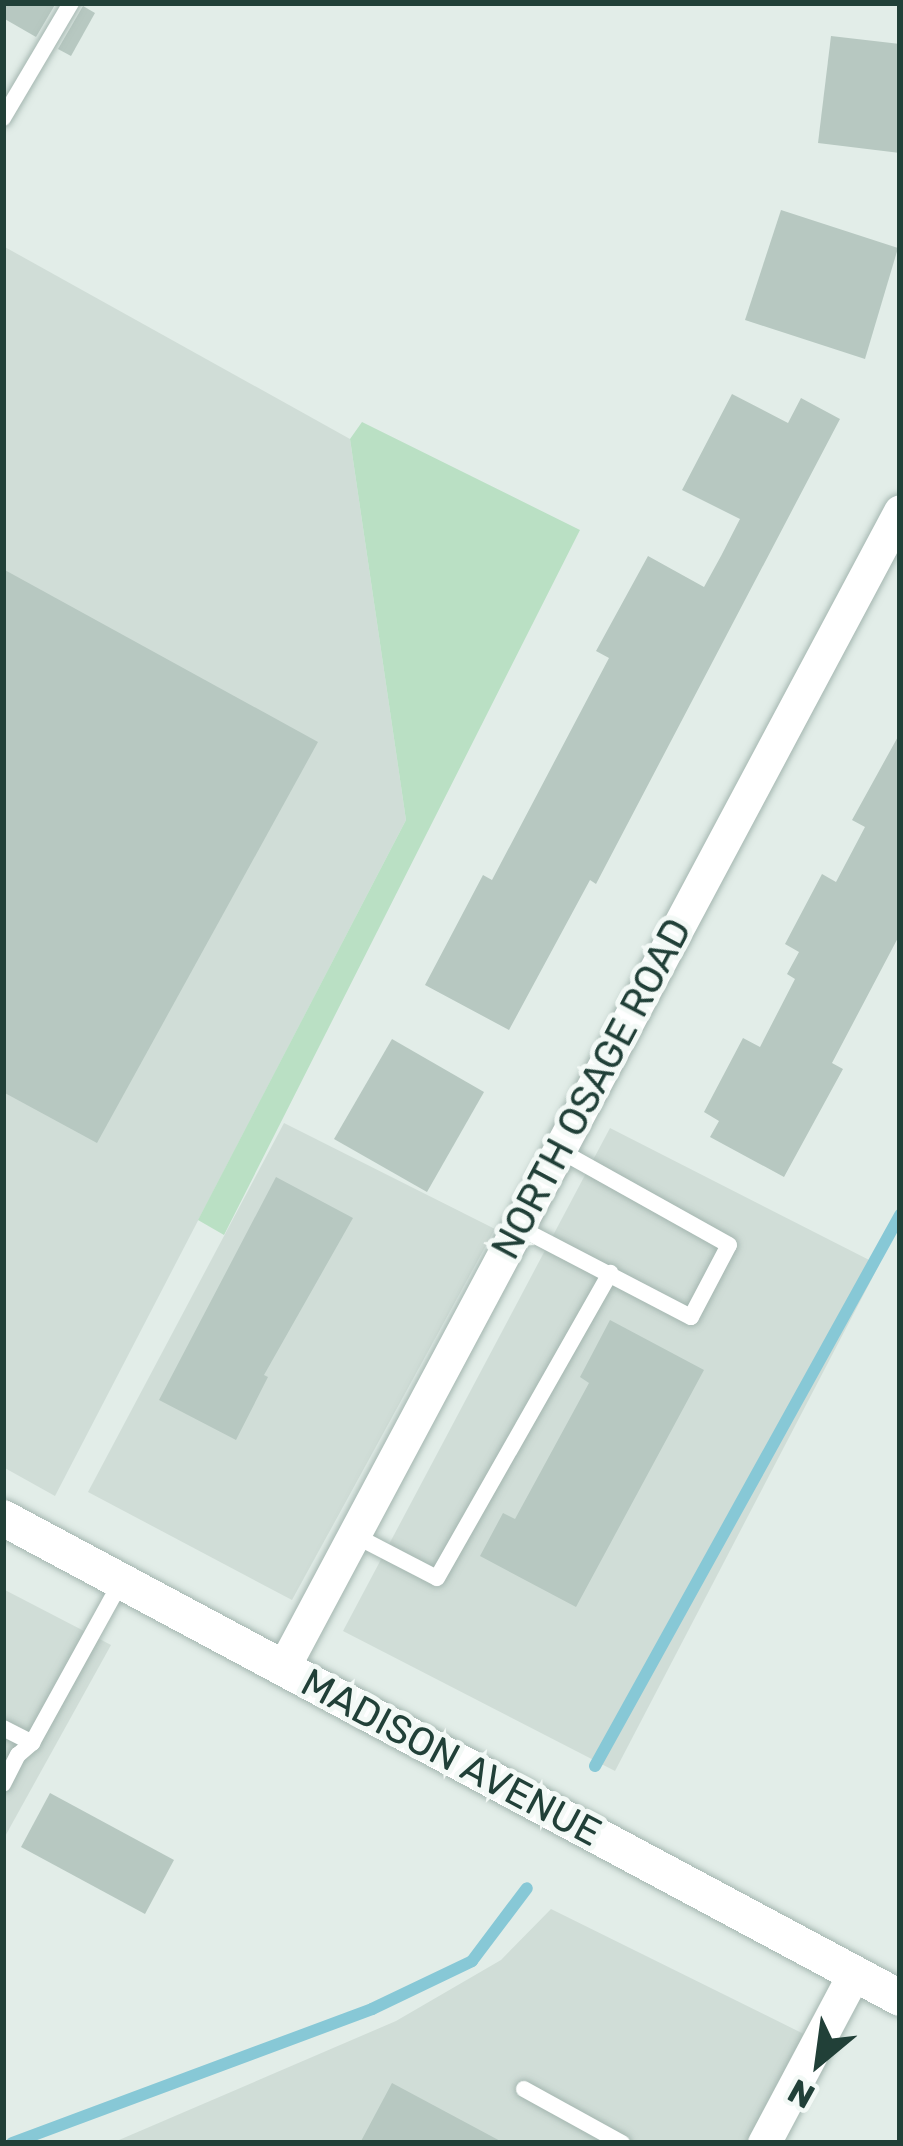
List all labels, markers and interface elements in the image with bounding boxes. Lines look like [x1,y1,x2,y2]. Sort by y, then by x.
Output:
street label: NORTH OSAGE ROAD [482,911,702,1267]
street label: MADISON AVENUE [293,1659,609,1857]
north arrow [759,2002,879,2122]
text: N [781,2071,821,2117]

